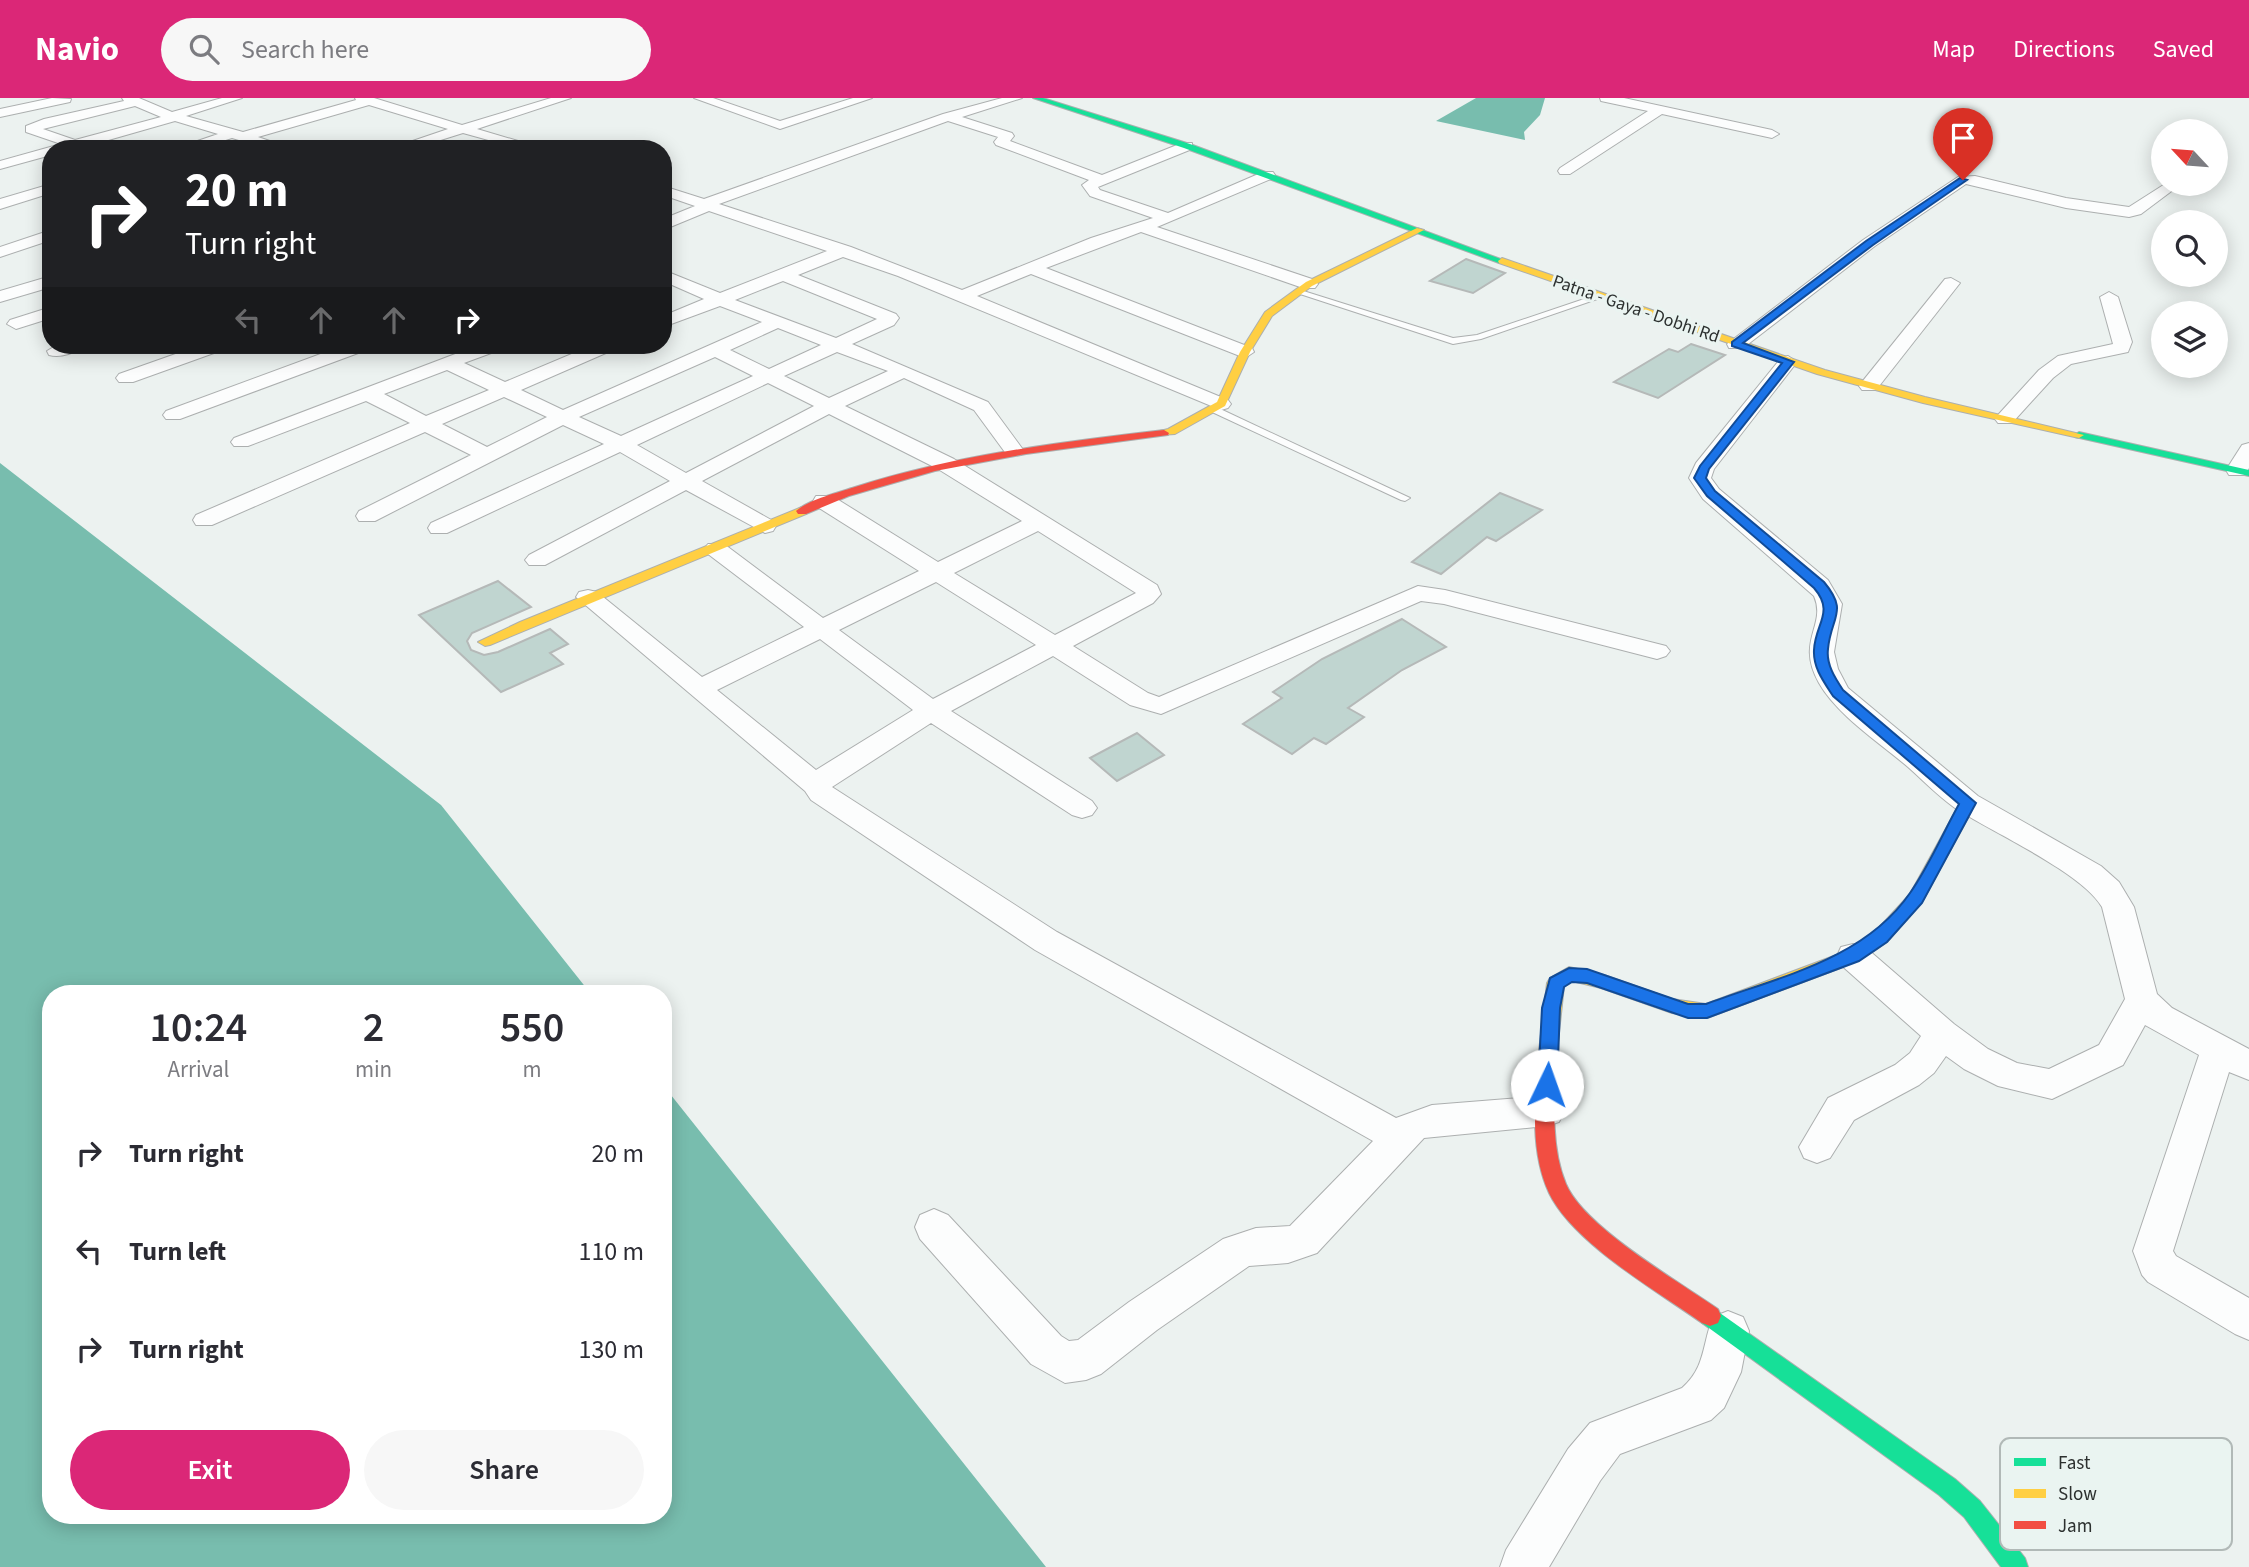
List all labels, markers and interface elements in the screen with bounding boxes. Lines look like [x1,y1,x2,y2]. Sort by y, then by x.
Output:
search box [161,18,651,81]
text: Navio [35,26,119,73]
icon: search [185,30,223,68]
text: Search here [241,31,369,68]
text: Map [1932,32,1975,67]
text: Directions [2013,32,2115,67]
text: Saved [2153,32,2214,67]
pin [1933,108,1993,180]
icon: arrive [1944,119,1982,157]
north arrow [2151,119,2228,196]
map controls [2151,119,2228,378]
text: 20 m [185,156,289,226]
icon: right [70,168,161,259]
button: search [2151,210,2228,287]
text: Turn right [185,221,316,267]
street label: Patna - Gaya - Dobhi Rd [1549,269,1723,349]
icon: left [229,301,267,339]
icon: ahead [302,301,340,339]
icon: ahead [375,301,413,339]
icon: right [448,301,486,339]
button: layers [2151,301,2228,378]
text: 10:24 [150,998,247,1058]
text: 2 [363,998,384,1058]
text: 550 [500,998,564,1058]
position arrow [1510,1048,1584,1122]
text: Arrival [168,1053,229,1086]
text: min [355,1053,392,1086]
text: m [523,1053,542,1086]
icon: right [70,1134,108,1172]
text: Turn right [129,1135,244,1172]
text: 20 m [591,1135,644,1172]
icon: left [70,1232,108,1270]
text: Turn left [129,1233,226,1270]
text: 110 m [578,1233,644,1270]
icon: right [70,1330,108,1368]
text: Turn right [129,1331,244,1368]
text: 130 m [578,1331,644,1368]
button: Exit [70,1430,350,1510]
button: Share [364,1430,644,1510]
legend [2000,1438,2232,1550]
text: Fast [2058,1450,2091,1477]
text: Slow [2058,1481,2097,1508]
text: Jam [2058,1513,2092,1540]

